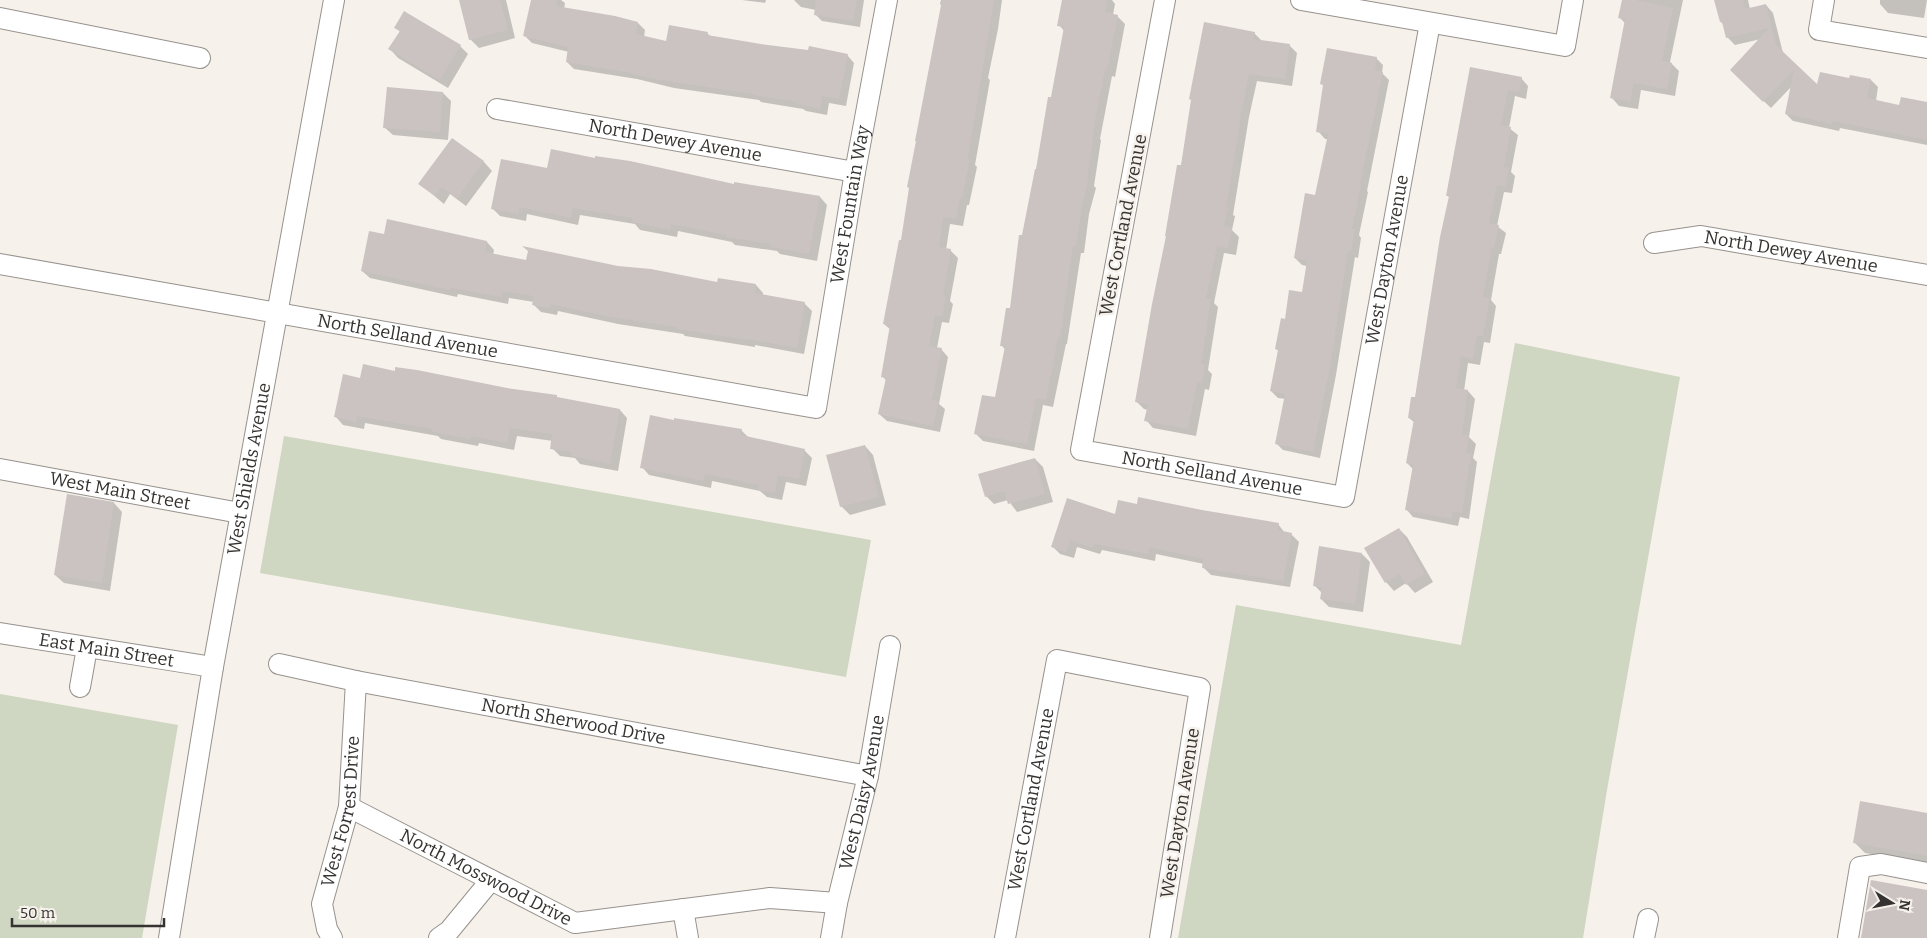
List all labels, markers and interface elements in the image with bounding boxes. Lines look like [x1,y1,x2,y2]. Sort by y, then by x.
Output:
street label: North Dewey Avenue [587,114,764,166]
street label: West Fountain Way [826,123,875,285]
street label: West Cortland Avenue [1095,132,1151,318]
street label: West Dayton Avenue [1361,173,1413,347]
street label: North Dewey Avenue [1703,226,1880,277]
street label: North Selland Avenue [316,309,500,363]
street label: West Shields Avenue [223,381,275,557]
street label: North Selland Avenue [1120,447,1304,500]
street label: West Main Street [48,467,193,515]
street label: East Main Street [38,628,176,672]
street label: North Sherwood Drive [480,693,667,749]
street label: West Cortland Avenue [1003,706,1059,893]
street label: West Daisy Avenue [834,713,889,872]
street label: West Dayton Avenue [1156,726,1204,900]
street label: West Forrest Drive [316,735,364,889]
street label: North Mosswood Drive [396,824,576,930]
north arrow [1867,878,1917,928]
scale bar [12,896,165,928]
text: N [1895,898,1914,912]
text: 50 m [20,904,56,922]

